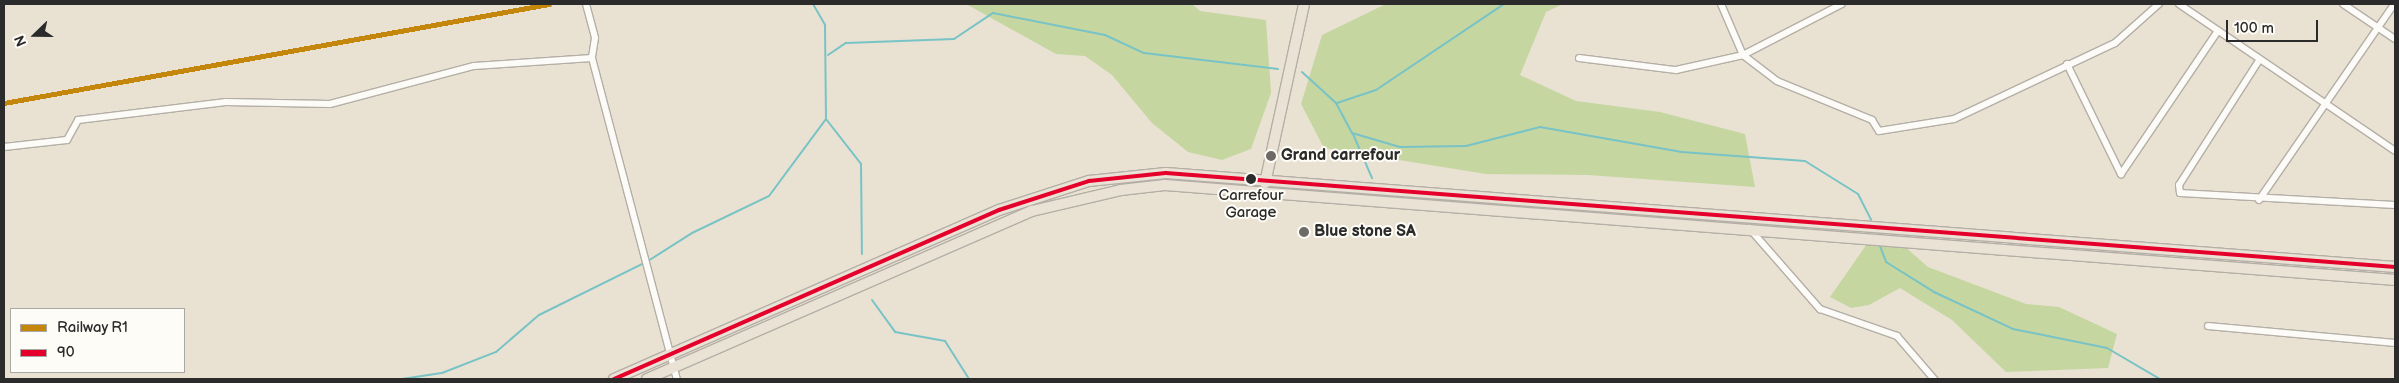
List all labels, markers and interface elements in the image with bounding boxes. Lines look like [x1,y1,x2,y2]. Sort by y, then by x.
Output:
north arrow [10,10,60,60]
scale bar [2229,10,2322,42]
text: 100 m [2234,19,2274,38]
text: N [11,33,30,49]
place label: Grand carrefour [1281,146,1400,166]
marker: Grand carrefour [1265,150,1277,162]
marker: Carrefour Garage [1246,174,1256,184]
place label: Carrefour Garage [1219,186,1283,221]
place label: Blue stone SA [1314,222,1416,242]
marker: Blue stone SA [1298,226,1310,238]
legend [10,308,185,373]
text: Railway R1 [57,318,128,337]
text: 90 [57,343,75,362]

